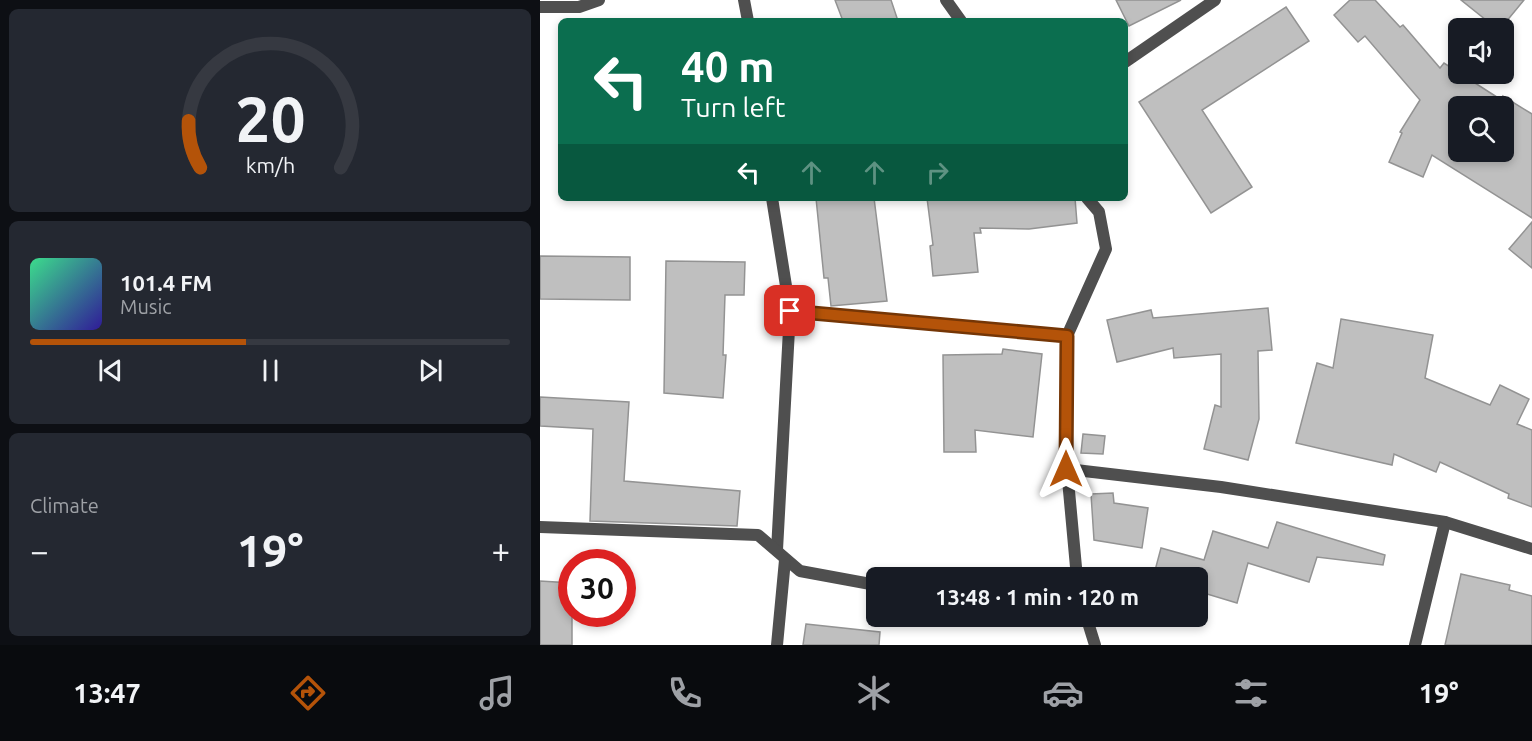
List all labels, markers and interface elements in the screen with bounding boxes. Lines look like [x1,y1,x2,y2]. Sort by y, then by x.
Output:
map controls [1448,18,1514,162]
button: sound [1448,18,1514,84]
icon: left [582,42,660,120]
text: 40 m [681,43,775,90]
text: 20 [235,84,305,154]
text: Turn left [681,92,785,122]
button: search [1448,96,1514,162]
text: km/h [245,153,295,177]
icon: left [732,156,765,189]
icon: ahead [795,156,828,189]
icon: ahead [858,156,891,189]
icon: right [921,156,954,189]
text: 101.4 FM [120,270,212,295]
pin [764,285,815,336]
icon: arrive [773,294,806,327]
text: Music [120,295,172,318]
icon: previous [94,354,127,387]
icon: pause [254,354,287,387]
icon: next [414,354,447,387]
position arrow [1034,437,1098,501]
text: Climate [30,494,99,517]
text: 19° [237,525,303,576]
text: − [30,532,49,569]
text: + [491,532,510,569]
speed limit sign: 30 [558,549,636,627]
text: 13:48 · 1 min · 120 m [935,584,1139,609]
icon: directions [287,672,329,714]
icon: music [476,672,518,714]
icon: phone [664,672,706,714]
icon: climate [853,672,895,714]
icon: car [1042,672,1084,714]
icon: filters [1230,672,1272,714]
text: 13:47 [73,678,141,708]
text: 19° [1419,678,1459,708]

